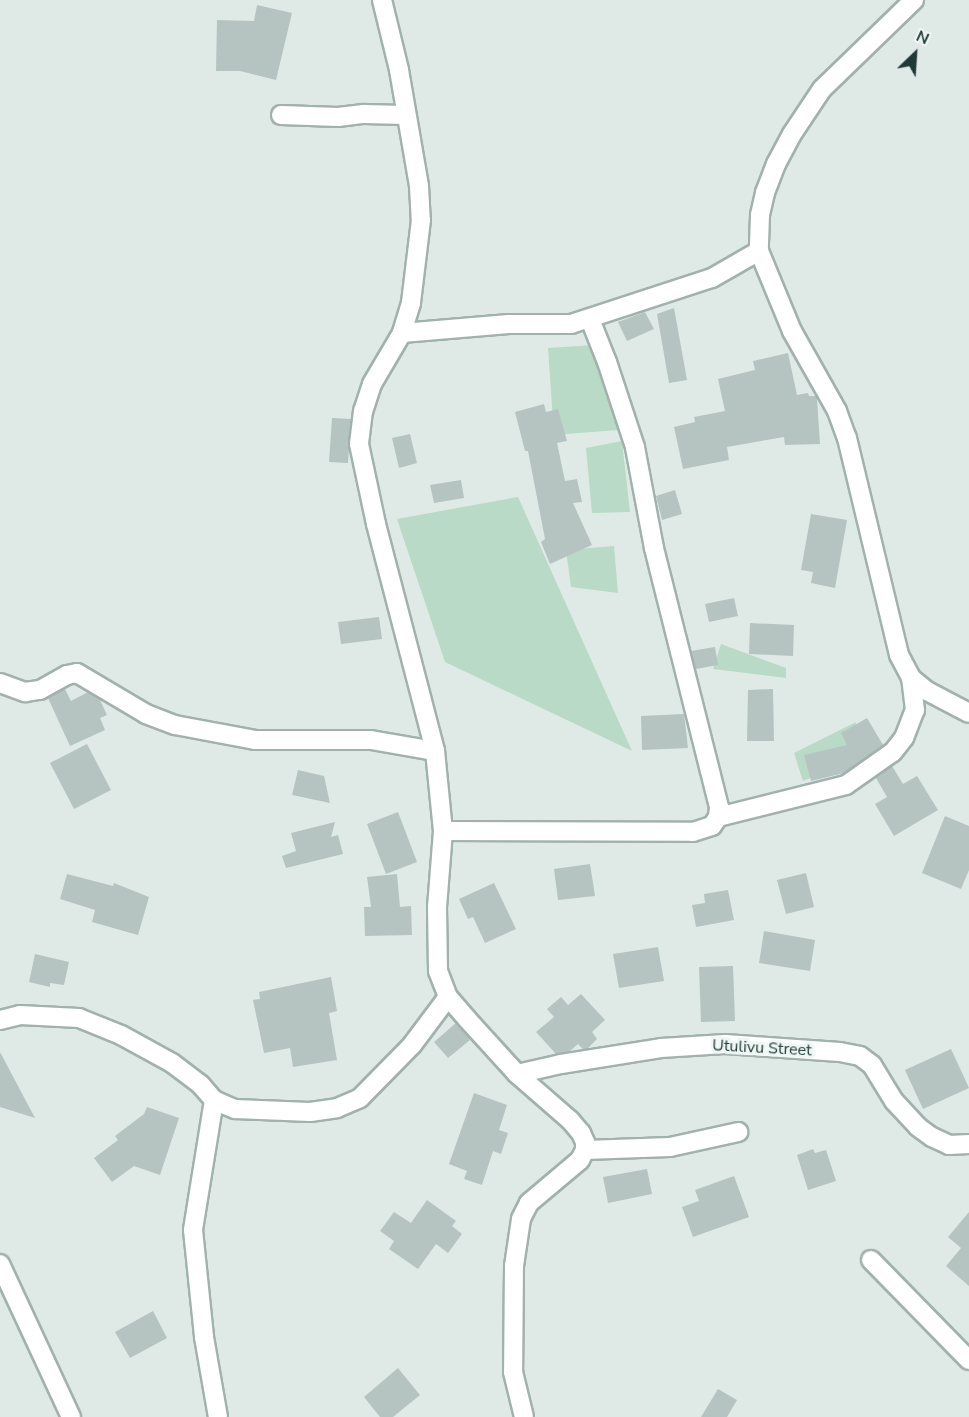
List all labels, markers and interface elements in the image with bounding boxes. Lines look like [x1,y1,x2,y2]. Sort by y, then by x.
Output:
north arrow [885,24,945,84]
text: N [913,25,933,50]
street label: Utulivu Street [712,1036,812,1060]

